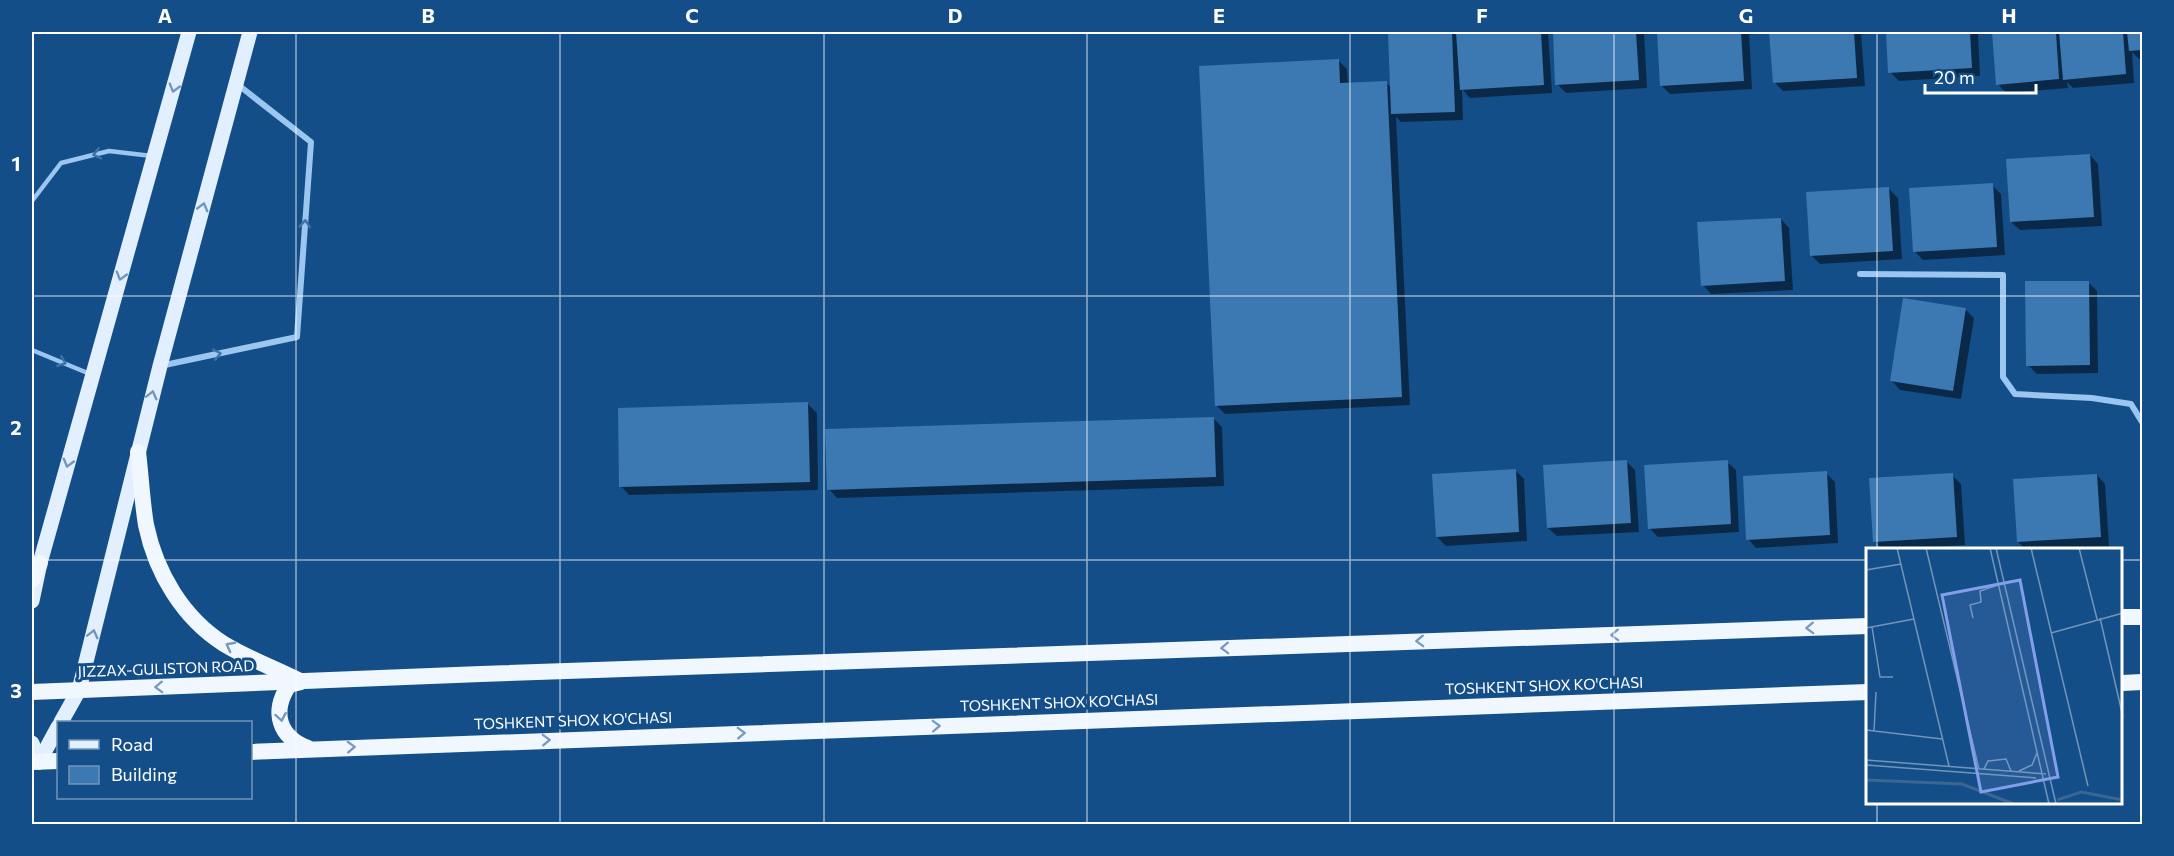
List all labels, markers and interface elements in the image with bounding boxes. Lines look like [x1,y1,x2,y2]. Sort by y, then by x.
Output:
text: A [158,3,172,27]
text: B [421,3,435,27]
text: C [685,3,699,27]
text: D [948,3,962,27]
text: E [1213,3,1225,27]
text: F [1476,3,1488,27]
text: G [1739,3,1753,27]
text: H [2002,3,2017,27]
scale bar [1925,57,2036,95]
text: 20 m [1934,66,1975,88]
one-way arrow [169,82,181,93]
one-way arrow [92,147,102,160]
text: 1 [11,151,21,175]
one-way arrow [196,202,208,213]
one-way arrow [298,220,311,229]
one-way arrow [116,270,128,280]
one-way arrow [212,348,222,361]
one-way arrow [56,355,67,367]
one-way arrow [145,391,158,401]
text: 2 [10,415,22,439]
one-way arrow [63,458,76,468]
inset map [1866,548,2123,805]
one-way arrow [1805,621,1814,634]
one-way arrow [1610,628,1619,641]
one-way arrow [86,629,99,639]
one-way arrow [1415,635,1424,648]
one-way arrow [225,642,236,654]
one-way arrow [1220,642,1229,655]
street label: JIZZAX-GULISTON ROAD [77,656,255,680]
street label: TOSHKENT SHOX KO'CHASI [1444,673,1644,697]
text: 3 [10,678,22,702]
one-way arrow [155,681,164,694]
street label: TOSHKENT SHOX KO'CHASI [959,690,1159,714]
street label: TOSHKENT SHOX KO'CHASI [473,708,673,732]
one-way arrow [274,712,287,722]
one-way arrow [931,720,940,732]
legend [57,721,252,799]
one-way arrow [736,727,745,739]
text: Road [111,733,153,755]
one-way arrow [541,734,550,747]
one-way arrow [346,741,355,754]
text: Building [111,763,177,785]

